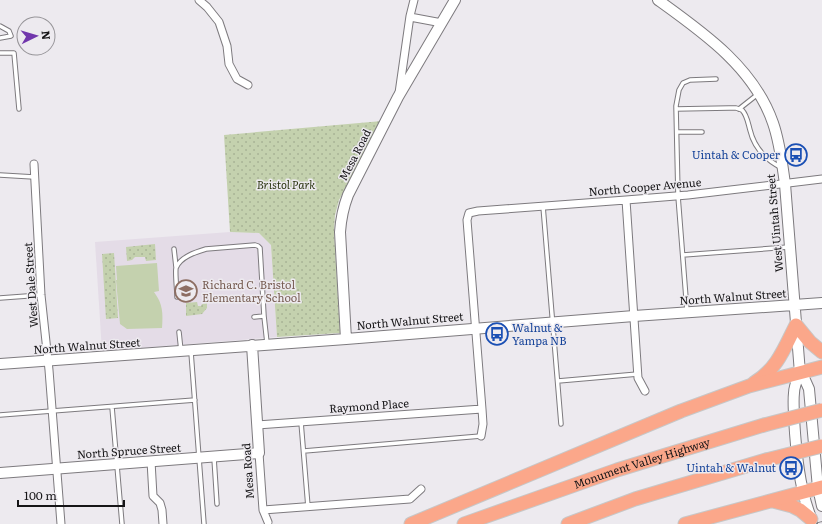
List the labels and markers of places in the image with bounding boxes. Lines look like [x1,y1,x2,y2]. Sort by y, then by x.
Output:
bus stop icon: Uintah & Cooper [783,142,809,168]
place label: Uintah & Cooper [692,146,781,162]
place label: Richard C. Bristol Elementary School [202,276,301,305]
school or university icon: Richard C. Bristol Elementary School [173,278,199,304]
place label: Walnut & Yampa NB [512,319,567,348]
bus stop icon: Walnut & Yampa NB [484,321,510,347]
bus stop icon: Uintah & Walnut [778,455,804,481]
place label: Uintah & Walnut [686,459,777,475]

